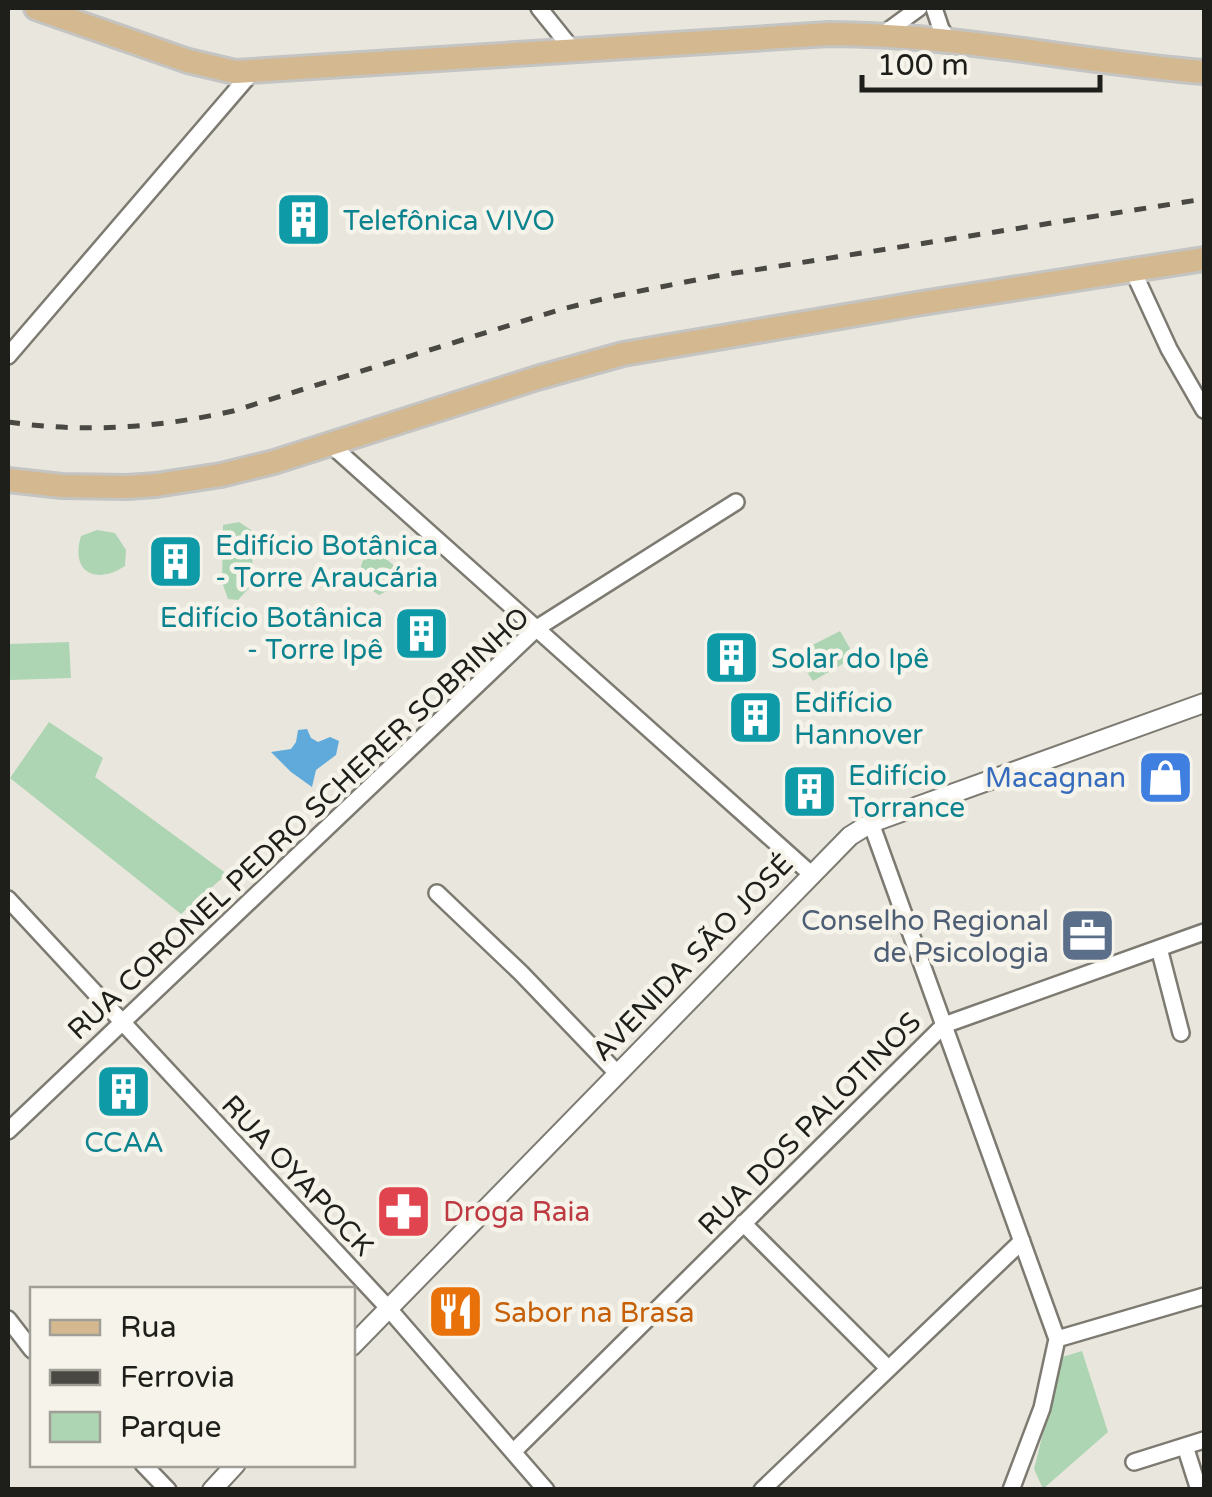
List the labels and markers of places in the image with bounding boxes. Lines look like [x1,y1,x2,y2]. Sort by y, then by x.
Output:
building icon: Telefônica VIVO [274,190,334,250]
place label: Telefônica VIVO [343,204,555,238]
place label: Edifício Botânica - Torre Araucária [215,529,438,595]
building icon: Edifício Botânica - Torre Araucária [146,531,206,591]
place label: Edifício Botânica - Torre Ipê [160,601,383,667]
building icon: Edifício Botânica - Torre Ipê [392,603,452,663]
building icon: Solar do Ipê [702,628,762,688]
place label: Solar do Ipê [771,642,929,676]
place label: Edifício Hannover [794,686,923,752]
building icon: Edifício Hannover [725,688,785,748]
shop icon: Macagnan [1135,747,1195,807]
place label: Edifício Torrance [848,759,965,825]
building icon: Edifício Torrance [779,761,839,821]
place label: Macagnan [985,761,1126,795]
place label: Conselho Regional de Psicologia [801,904,1049,970]
office icon: Conselho Regional de Psicologia [1058,906,1118,966]
building icon: CCAA [94,1061,154,1121]
place label: CCAA [84,1126,164,1160]
pharmacy icon: Droga Raia [374,1181,434,1241]
place label: Droga Raia [443,1195,590,1229]
restaurant icon: Sabor na Brasa [425,1282,485,1342]
place label: Sabor na Brasa [494,1296,695,1330]

